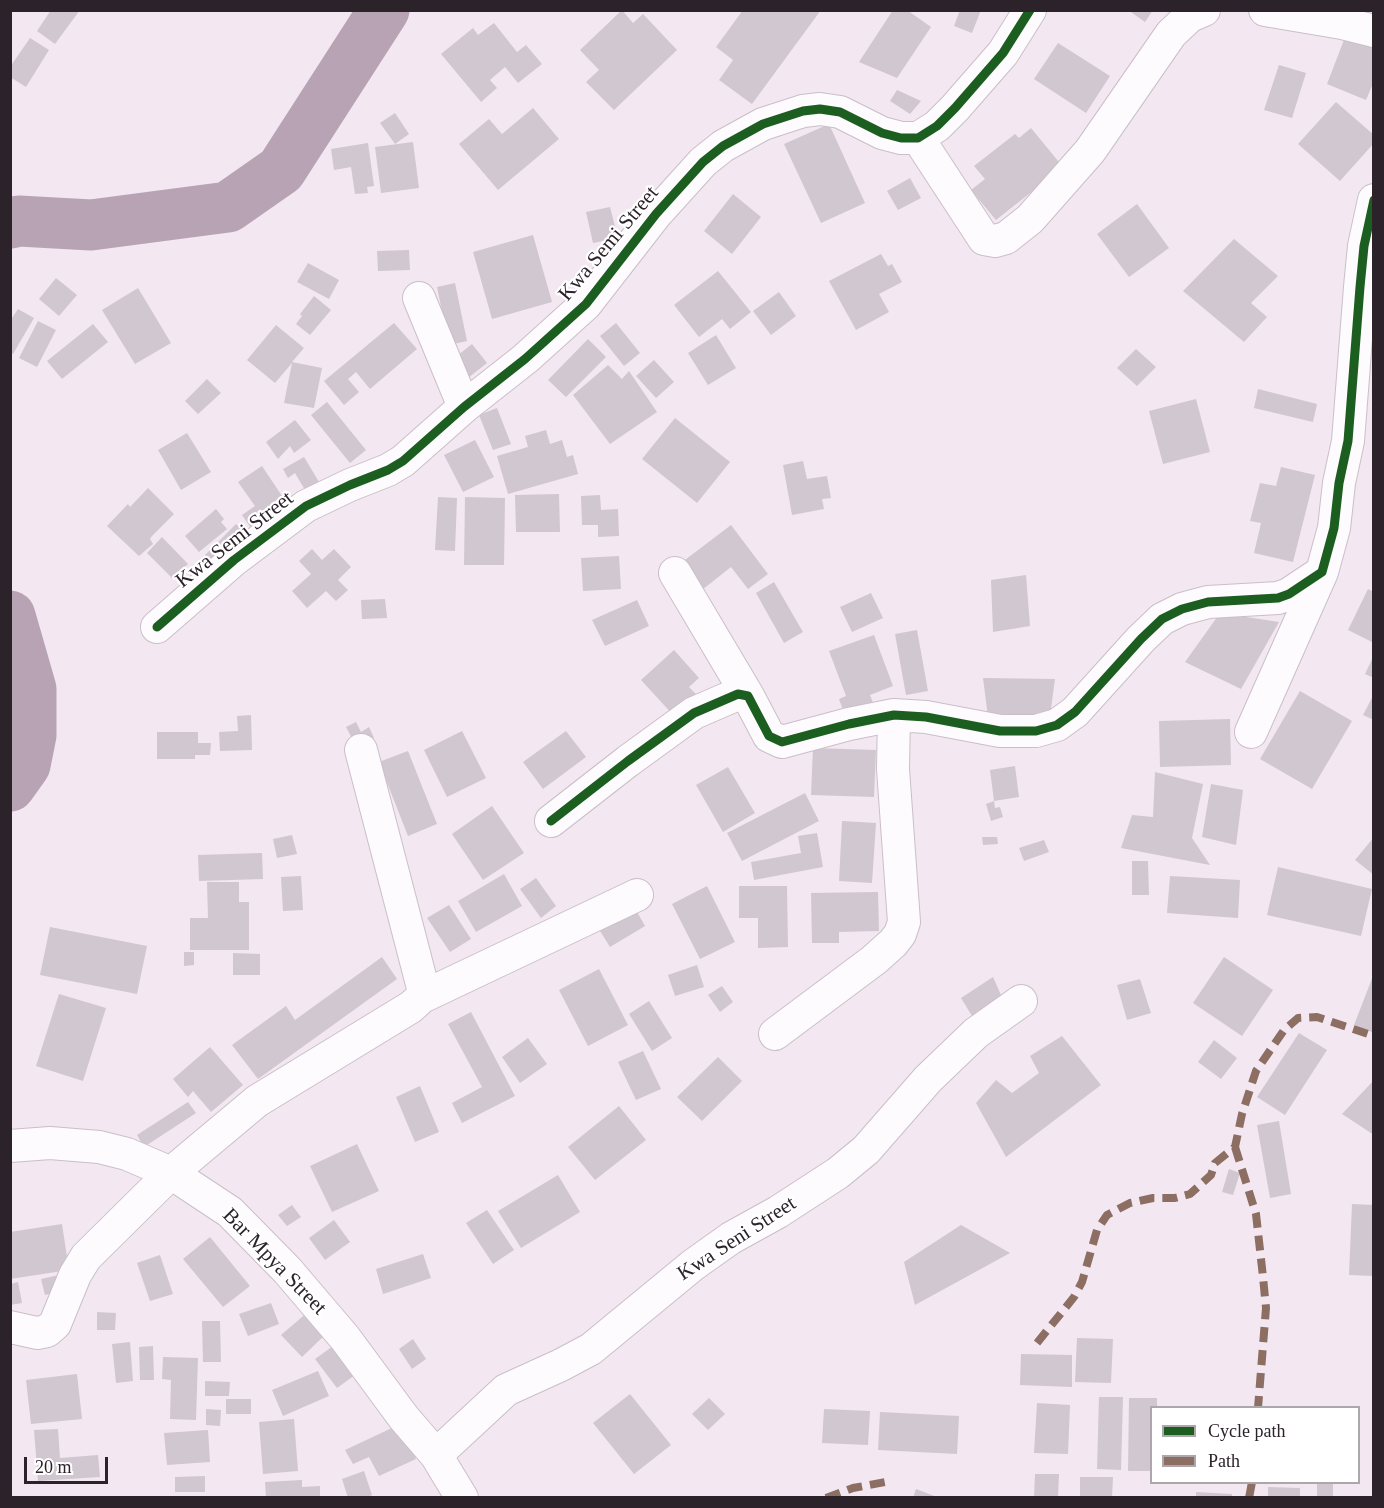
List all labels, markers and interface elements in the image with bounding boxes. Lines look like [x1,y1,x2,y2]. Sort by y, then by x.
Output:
street label: Kwa Semi Street [554,181,664,307]
street label: Kwa Semi Street [171,486,299,594]
street label: Kwa Seni Street [673,1191,801,1287]
street label: Bar Mpya Street [217,1203,331,1321]
legend [1150,1406,1360,1484]
text: Cycle path [1208,1421,1285,1441]
scale bar [27,1445,111,1483]
text: Path [1208,1451,1240,1471]
text: 20 m [35,1457,72,1477]

